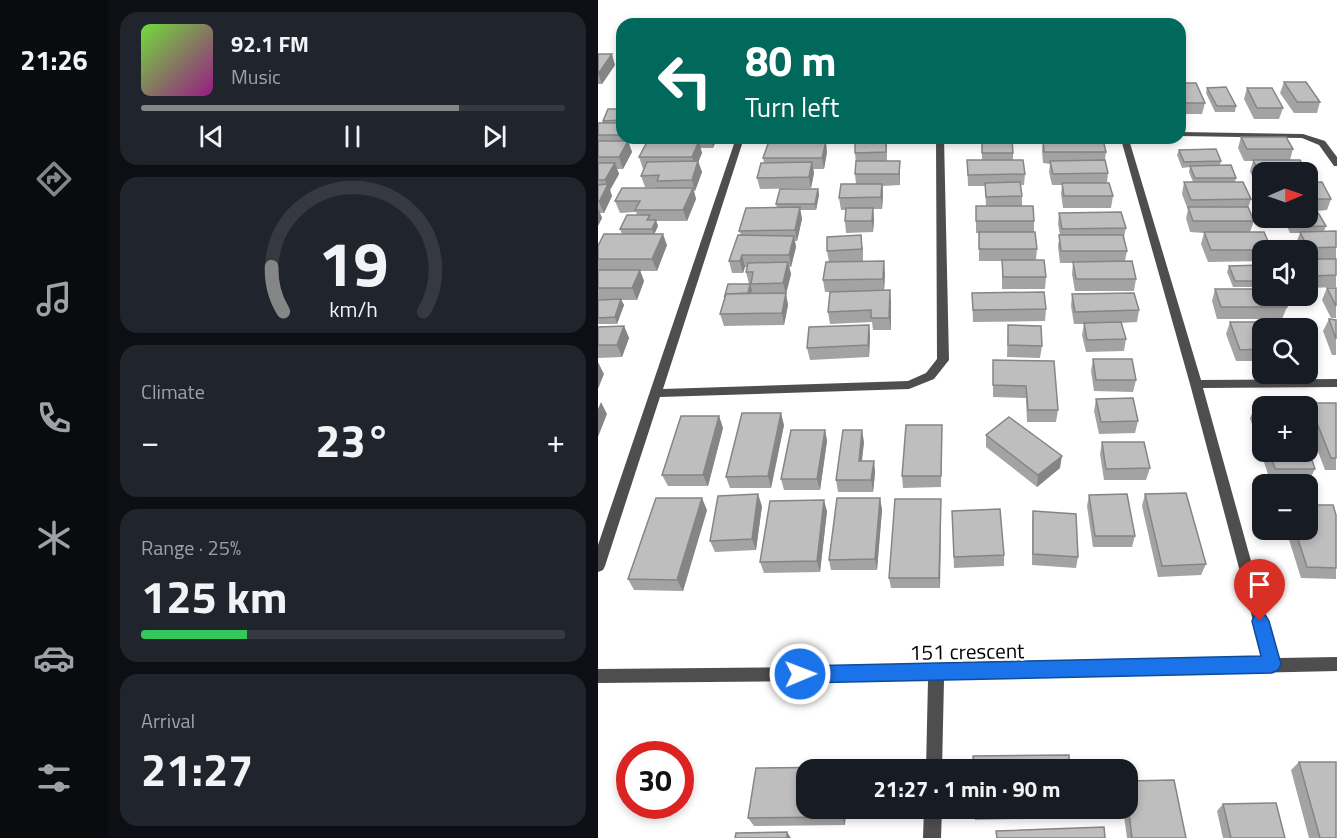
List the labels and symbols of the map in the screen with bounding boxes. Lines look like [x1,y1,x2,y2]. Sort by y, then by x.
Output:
north arrow [1252,162,1318,228]
pin [1234,559,1285,621]
street label: 151 crescent [909,634,1025,668]
position arrow [768,642,832,706]
speed limit sign: 30 [616,741,694,819]

